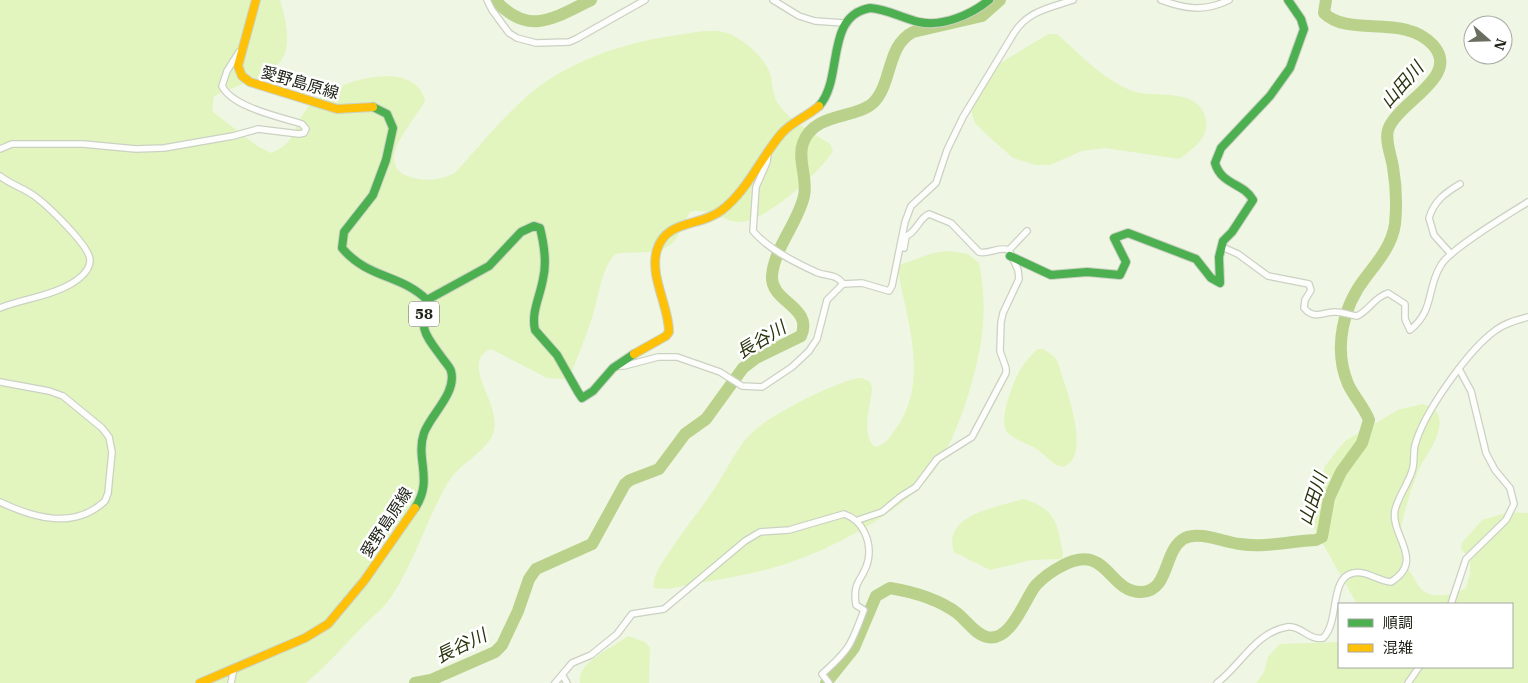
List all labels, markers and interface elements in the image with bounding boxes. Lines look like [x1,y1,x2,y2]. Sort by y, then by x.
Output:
north arrow [1463,15,1513,65]
text: N [1490,36,1511,53]
water label: 山田川 [1375,55,1429,113]
street label: 愛野島原線 [259,61,341,103]
road number: 58 [409,302,439,326]
water label: 長谷川 [732,315,792,363]
water label: 山田川 [1293,468,1332,528]
street label: 愛野島原線 [356,483,416,561]
legend [1338,603,1513,668]
text: 順調 [1383,613,1413,632]
water label: 長谷川 [431,623,492,668]
text: 混雑 [1383,638,1413,657]

